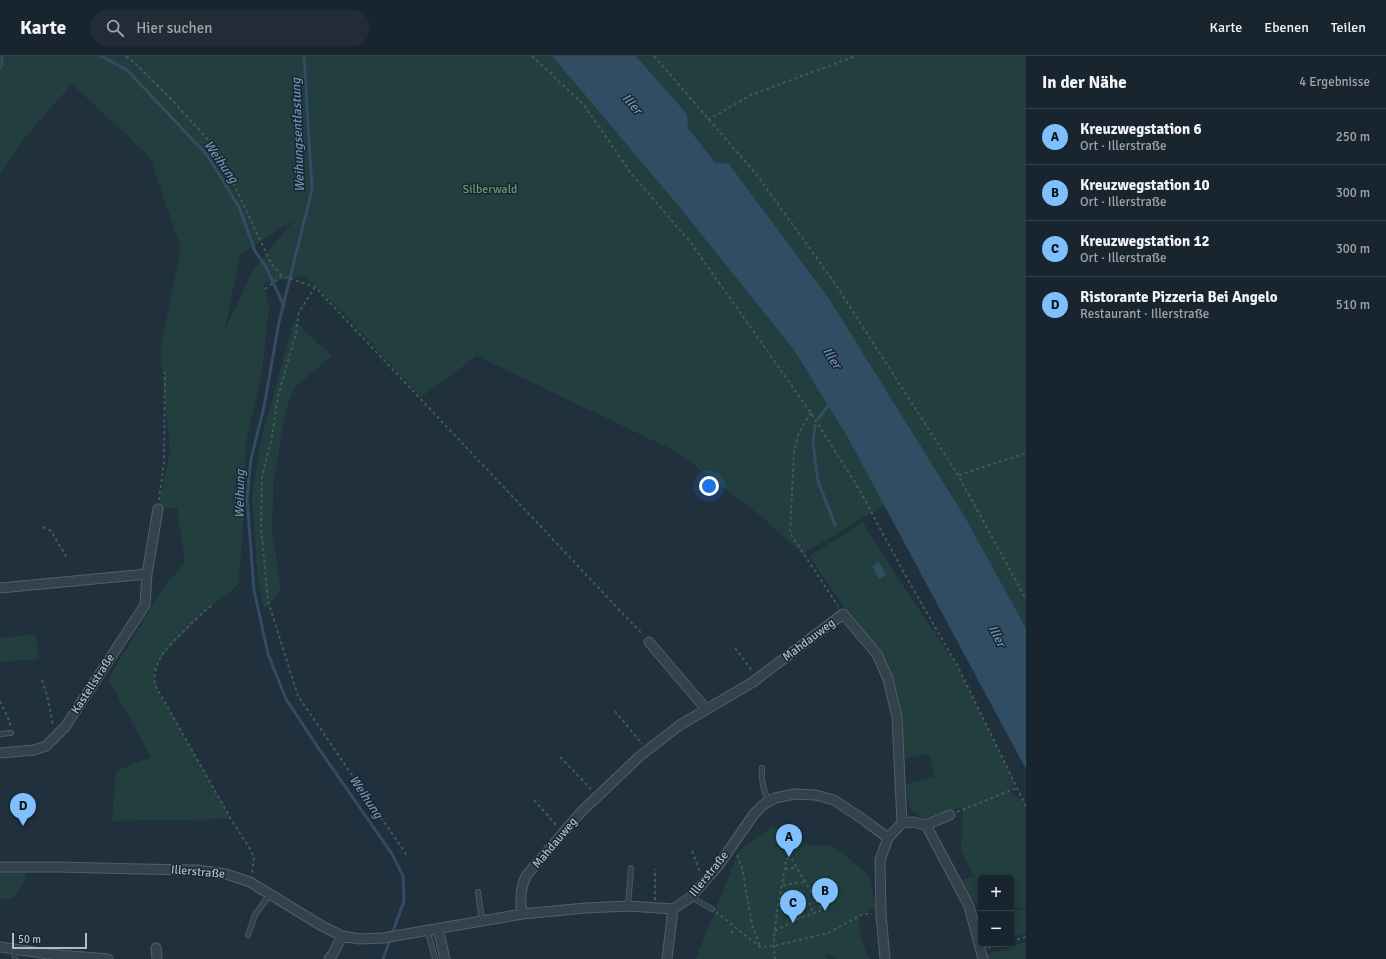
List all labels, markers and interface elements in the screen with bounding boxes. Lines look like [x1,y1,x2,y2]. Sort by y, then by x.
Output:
search box [90,10,370,46]
text: Karte [20,16,66,40]
icon: search [104,17,126,39]
text: Hier suchen [136,19,212,37]
text: Karte [1210,19,1242,36]
text: Ebenen [1264,19,1309,36]
text: Teilen [1331,19,1366,36]
text: In der Nähe [1042,72,1127,93]
text: 4 Ergebnisse [1299,74,1370,90]
water label: Weihungsentlastung [288,76,308,192]
water label: Iller [619,90,647,119]
text: Kreuzwegstation 6 [1080,120,1202,138]
text: A [1051,129,1059,145]
text: 250 m [1336,129,1370,145]
water label: Weihung [200,137,242,187]
text: Ort · Illerstraße [1080,138,1166,154]
text: Kreuzwegstation 10 [1080,176,1210,194]
park label: Silberwald [463,182,517,197]
text: B [1051,185,1059,201]
text: 300 m [1336,185,1370,201]
text: Ort · Illerstraße [1080,194,1166,210]
text: Kreuzwegstation 12 [1080,232,1210,250]
text: C [1051,241,1059,257]
text: 300 m [1336,241,1370,257]
text: Ort · Illerstraße [1080,250,1166,266]
text: Ristorante Pizzeria Bei Angelo [1080,288,1278,306]
text: D [1051,297,1059,313]
text: 510 m [1336,297,1370,313]
text: Restaurant · Illerstraße [1080,306,1209,322]
water label: Iller [819,344,846,374]
water label: Weihung [232,468,248,518]
your location [699,476,719,496]
street label: Mahdauweg [780,615,838,665]
water label: Iller [985,622,1010,652]
street label: Kastellstraße [68,651,118,717]
water label: Weihung [346,772,387,823]
pin: D [10,793,36,826]
street label: Mahdauweg [529,814,581,872]
pin: A [776,824,802,857]
street label: Illerstraße [686,848,732,900]
street label: Illerstraße [170,862,226,882]
map controls [978,875,1014,947]
button: + [978,875,1014,911]
pin: B [812,878,838,911]
pin: C [780,890,806,923]
button: − [978,911,1014,947]
scale bar [12,931,87,950]
text: 50 m [18,933,41,946]

